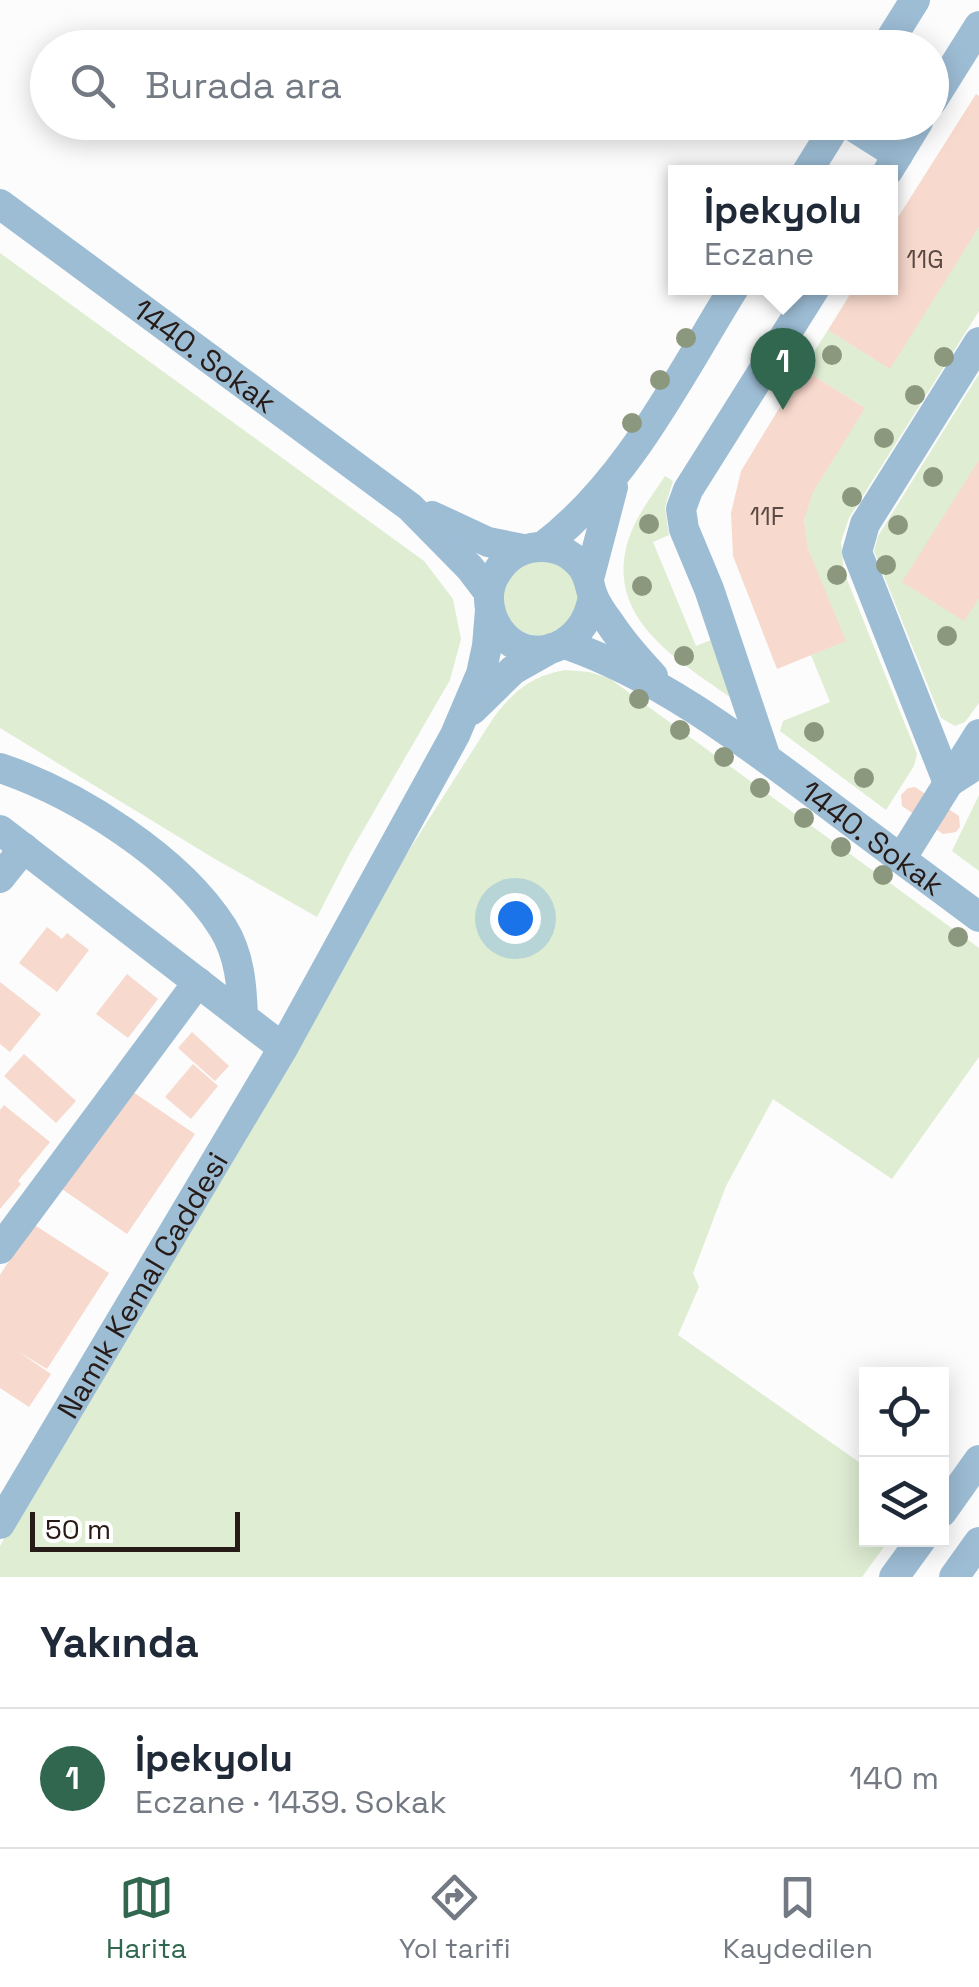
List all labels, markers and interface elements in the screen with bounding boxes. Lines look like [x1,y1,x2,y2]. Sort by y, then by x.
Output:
search box [30,30,949,140]
icon: search [65,58,120,113]
text: Burada ara [145,61,342,109]
popup [668,165,898,295]
text: İpekyolu [704,186,862,234]
text: Eczane [704,234,814,274]
house number: 11G [906,243,944,275]
street label: 1440. Sokak [125,290,285,422]
pin: 1 [750,328,816,410]
house number: 11F [750,500,784,532]
street label: 1440. Sokak [793,771,952,904]
your location [490,893,541,944]
street label: Namık Kemal Caddesi [48,1145,236,1425]
map controls [859,1367,949,1547]
button: locate [859,1367,949,1457]
button: layers [859,1457,949,1547]
scale bar [30,1507,240,1552]
text: 50 m [45,1511,111,1547]
text: Yakında [40,1616,199,1669]
text: İpekyolu [135,1734,293,1782]
text: 1 [65,1758,80,1798]
text: 140 m [849,1758,939,1798]
text: Eczane · 1439. Sokak [135,1782,447,1822]
tab: Harita [106,1870,187,1966]
tab: Yol tarifi [399,1870,511,1966]
tab: Kaydedilen [723,1870,873,1966]

